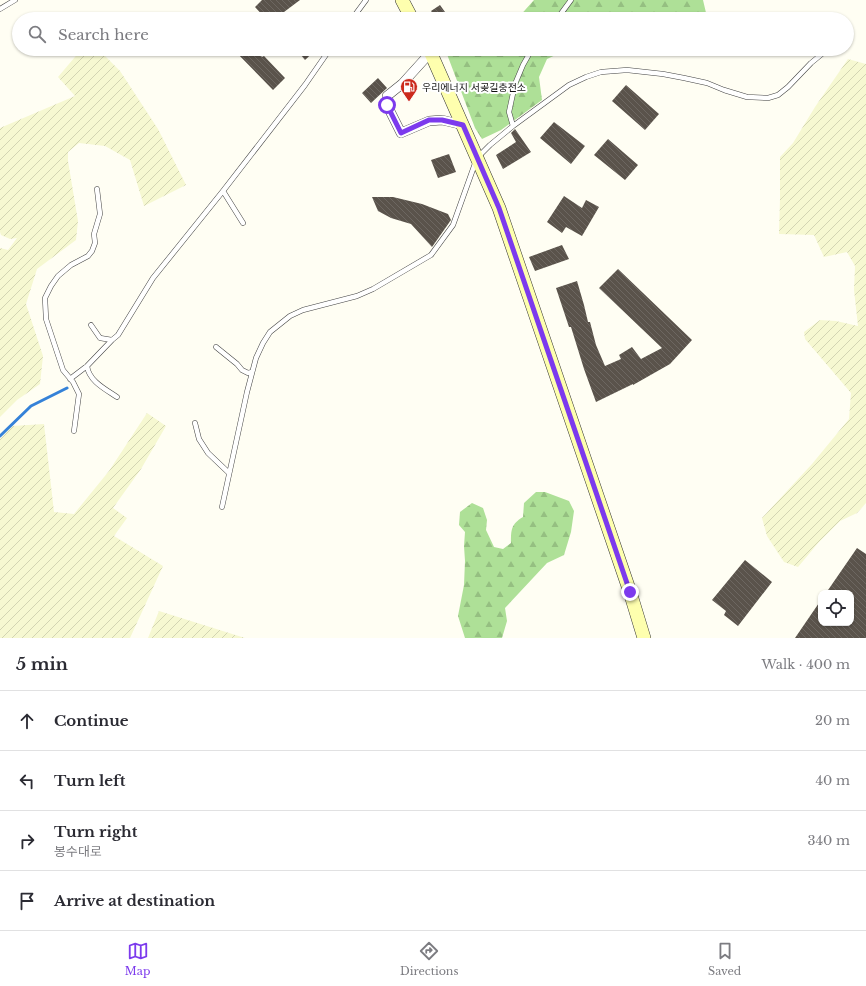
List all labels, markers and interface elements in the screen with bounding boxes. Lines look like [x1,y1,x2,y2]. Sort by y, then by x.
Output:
search box [12,12,854,56]
icon: search [26,23,48,45]
text: Search here [58,25,149,44]
fuel station icon: 우리에너지 서곶길충전소 [399,77,419,102]
place label: 우리에너지 서곶길충전소 [422,81,526,94]
route start [378,96,396,114]
route end [621,583,639,601]
map controls [818,590,854,626]
button: locate [818,590,854,626]
text: 5 min [16,654,68,675]
text: Walk · 400 m [762,656,850,673]
icon: ahead [16,710,38,732]
text: Continue [54,711,129,730]
text: 20 m [815,712,850,729]
icon: left [16,770,38,792]
text: Turn left [54,771,125,790]
text: 40 m [815,772,850,789]
text: Turn right [54,822,137,841]
icon: right [16,830,38,852]
text: 340 m [807,832,850,849]
text: 봉수대로 [54,843,102,860]
icon: arrive [16,890,38,912]
text: Arrive at destination [54,891,215,910]
tab: Map [125,940,150,978]
tab: Directions [400,940,458,978]
tab: Saved [708,940,741,978]

